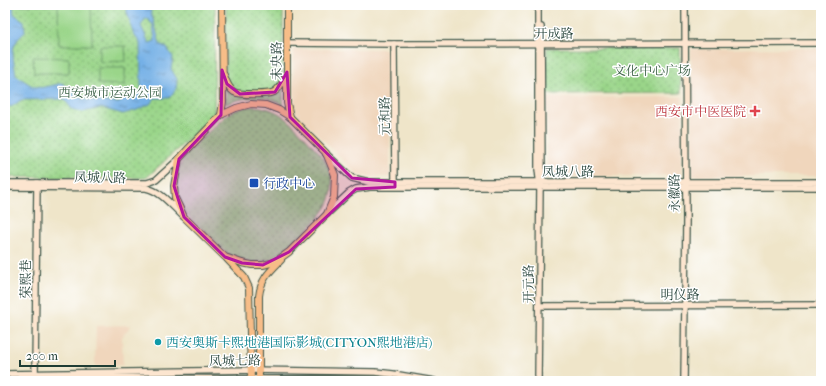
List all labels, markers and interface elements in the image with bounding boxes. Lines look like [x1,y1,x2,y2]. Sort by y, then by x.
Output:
street label: 开成路 [534,26,574,41]
street label: 未央路 [269,41,284,81]
park label: 文化中心广场 [613,63,691,78]
park label: 西安城市运动公园 [58,85,162,100]
street label: 元和路 [377,96,392,136]
place label: 西安市中医医院 [655,104,746,119]
marker: 西安市中医医院 [749,105,761,117]
street label: 凤城八路 [542,164,594,179]
street label: 凤城八路 [74,170,126,185]
street label: 永徽路 [667,173,682,213]
place label: 行政中心 [263,176,315,191]
marker: 行政中心 [248,177,260,189]
street label: 荣熙巷 [18,259,33,299]
street label: 开元路 [521,264,536,304]
street label: 明仪路 [660,287,700,302]
place label: 西安奥斯卡熙地港国际影城(CITYON熙地港店) [166,335,432,350]
marker: 西安奥斯卡熙地港国际影城(CITYON熙地港店) [153,337,163,347]
scale bar [20,342,115,368]
text: 200 m [26,349,58,363]
street label: 凤城七路 [209,353,261,368]

